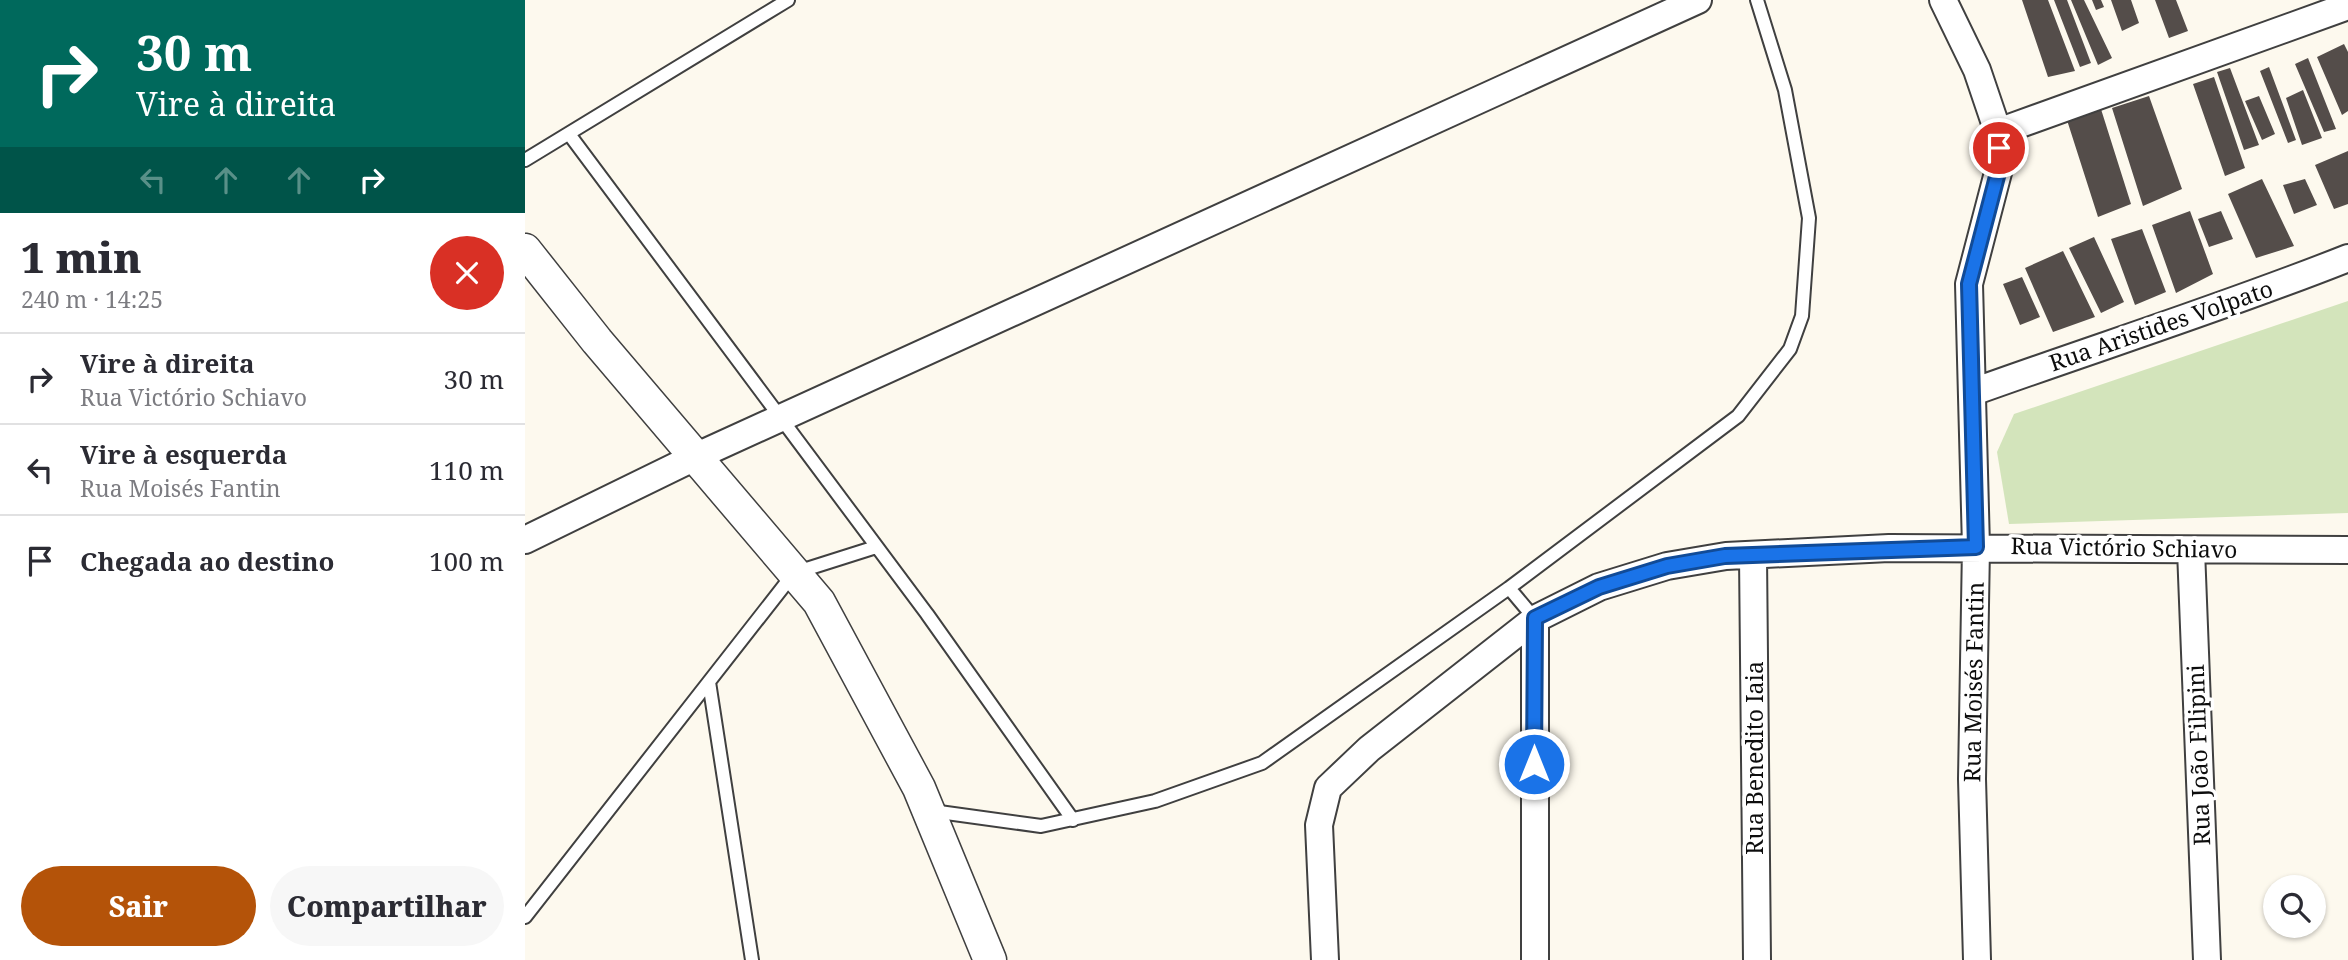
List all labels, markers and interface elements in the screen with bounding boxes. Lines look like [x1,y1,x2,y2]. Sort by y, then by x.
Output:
text: 30 m [136,19,252,85]
icon: right [21,28,112,119]
text: Vire à direita [136,82,336,125]
pin [1969,118,2029,178]
icon: arrive [1980,129,2018,167]
icon: left [134,161,172,199]
icon: ahead [207,161,245,199]
icon: ahead [280,161,318,199]
icon: right [353,161,391,199]
text: 1 min [21,228,142,285]
button: close [430,236,504,310]
street label: Rua Aristides Volpato [2045,272,2277,378]
text: 240 m · 14:25 [21,283,163,315]
text: Vire à direita [80,345,255,381]
icon: right [21,360,59,398]
text: 30 m [444,361,504,397]
text: Rua Victório Schiavo [80,381,307,413]
text: Vire à esquerda [80,436,287,472]
icon: left [21,451,59,489]
text: 110 m [429,452,504,488]
text: Rua Moisés Fantin [80,472,281,504]
street label: Rua Victório Schiavo [2010,529,2238,565]
icon: arrive [21,542,59,580]
text: Chegada ao destino [80,543,335,579]
text: 100 m [429,543,504,579]
street label: Rua Moisés Fantin [1955,581,1991,783]
street label: Rua Benedito Iaia [1738,661,1770,855]
street label: Rua João Filipini [2179,663,2217,846]
position arrow [1497,727,1571,801]
button: Sair [21,866,256,946]
button: Compartilhar [270,866,504,946]
map controls [2263,875,2326,938]
button: search [2263,875,2326,938]

